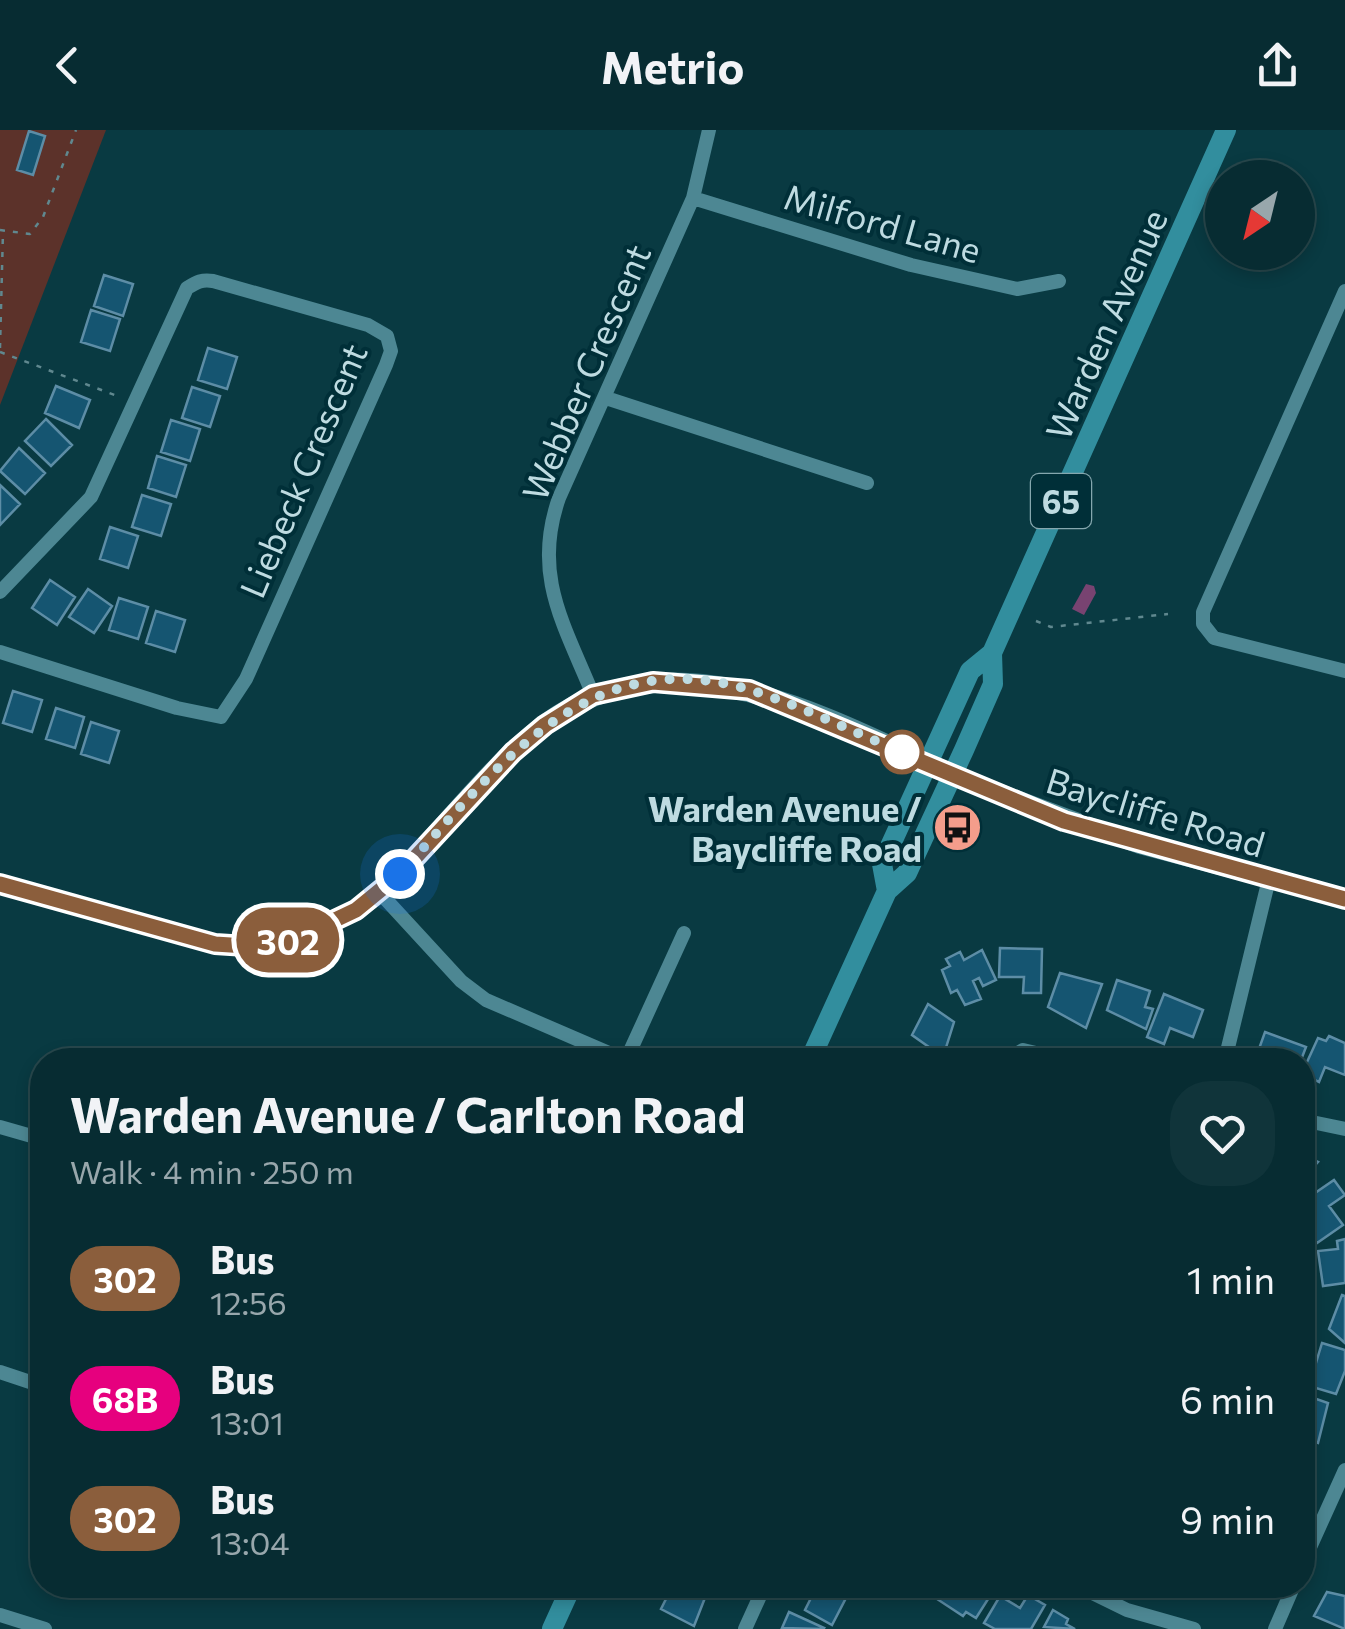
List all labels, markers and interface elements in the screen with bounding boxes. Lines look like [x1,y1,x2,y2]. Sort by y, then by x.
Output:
icon: back [40,38,95,93]
text: Metrio [601,38,744,93]
icon: share [1250,38,1305,93]
north arrow [1205,160,1315,270]
map controls [1205,160,1315,270]
street label: Milford Lane [780,173,986,271]
street label: Warden Avenue [1035,202,1175,446]
street label: Webber Crescent [512,237,658,507]
street label: Liebeck Crescent [229,337,375,603]
road number: 65 [1031,474,1091,528]
unlabelled marker [881,731,923,773]
street label: Baycliffe Road [1042,757,1270,865]
place label: Warden Avenue / Baycliffe Road [648,786,922,869]
bus stop icon: Warden Avenue / Baycliffe Road [931,801,983,853]
your location [375,849,425,899]
line badge: 302 [230,908,346,972]
text: 302 [256,919,320,962]
button: heart [1170,1081,1275,1186]
text: Warden Avenue / Carlton Road [70,1084,746,1143]
text: Walk · 4 min · 250 m [70,1151,354,1191]
text: Bus [210,1235,275,1282]
text: 1 min [1187,1255,1275,1302]
text: 302 [93,1257,157,1300]
text: 12:56 [210,1282,287,1322]
text: Bus [210,1355,275,1402]
text: 6 min [1180,1375,1275,1422]
text: 68B [92,1377,158,1420]
text: 13:01 [210,1402,284,1442]
text: Bus [210,1475,275,1522]
text: 9 min [1180,1495,1275,1542]
text: 302 [93,1497,157,1540]
text: 13:04 [210,1522,290,1562]

